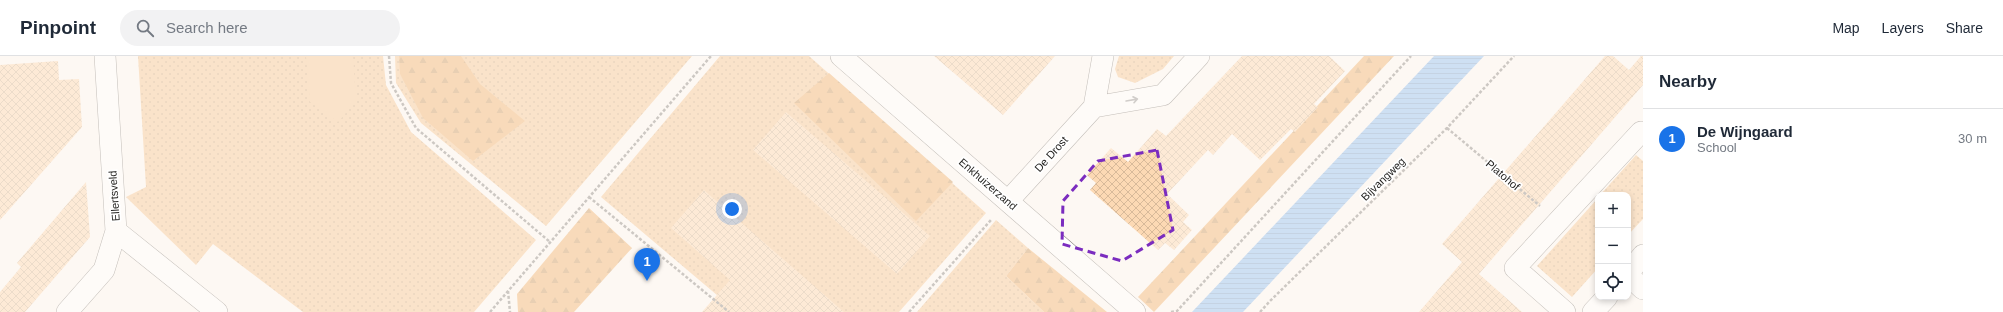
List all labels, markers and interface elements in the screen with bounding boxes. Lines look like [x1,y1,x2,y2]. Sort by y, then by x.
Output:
search box [120,10,400,46]
text: Pinpoint [20,17,96,38]
icon: search [134,17,156,39]
text: Search here [166,19,248,36]
text: Map [1832,20,1860,36]
text: Layers [1882,20,1924,36]
text: Share [1946,20,1983,36]
text: Nearby [1659,72,1717,91]
one-way arrow [1125,96,1138,104]
text: De Wijngaard [1697,123,1793,140]
text: 1 [1668,131,1676,146]
text: 30 m [1958,131,1987,146]
street label: De Drost [1032,134,1070,174]
text: School [1697,140,1737,155]
street label: Bijvangweg [1359,155,1407,203]
street label: Enkhuizerzand [957,156,1019,212]
street label: Platohof [1484,157,1523,193]
street label: Ellertsveld [106,170,122,222]
map controls [1595,192,1631,300]
button: + [1595,192,1631,228]
your location [722,199,742,219]
button: − [1595,228,1631,264]
pin: 1 [634,248,660,281]
button: locate [1595,264,1631,300]

